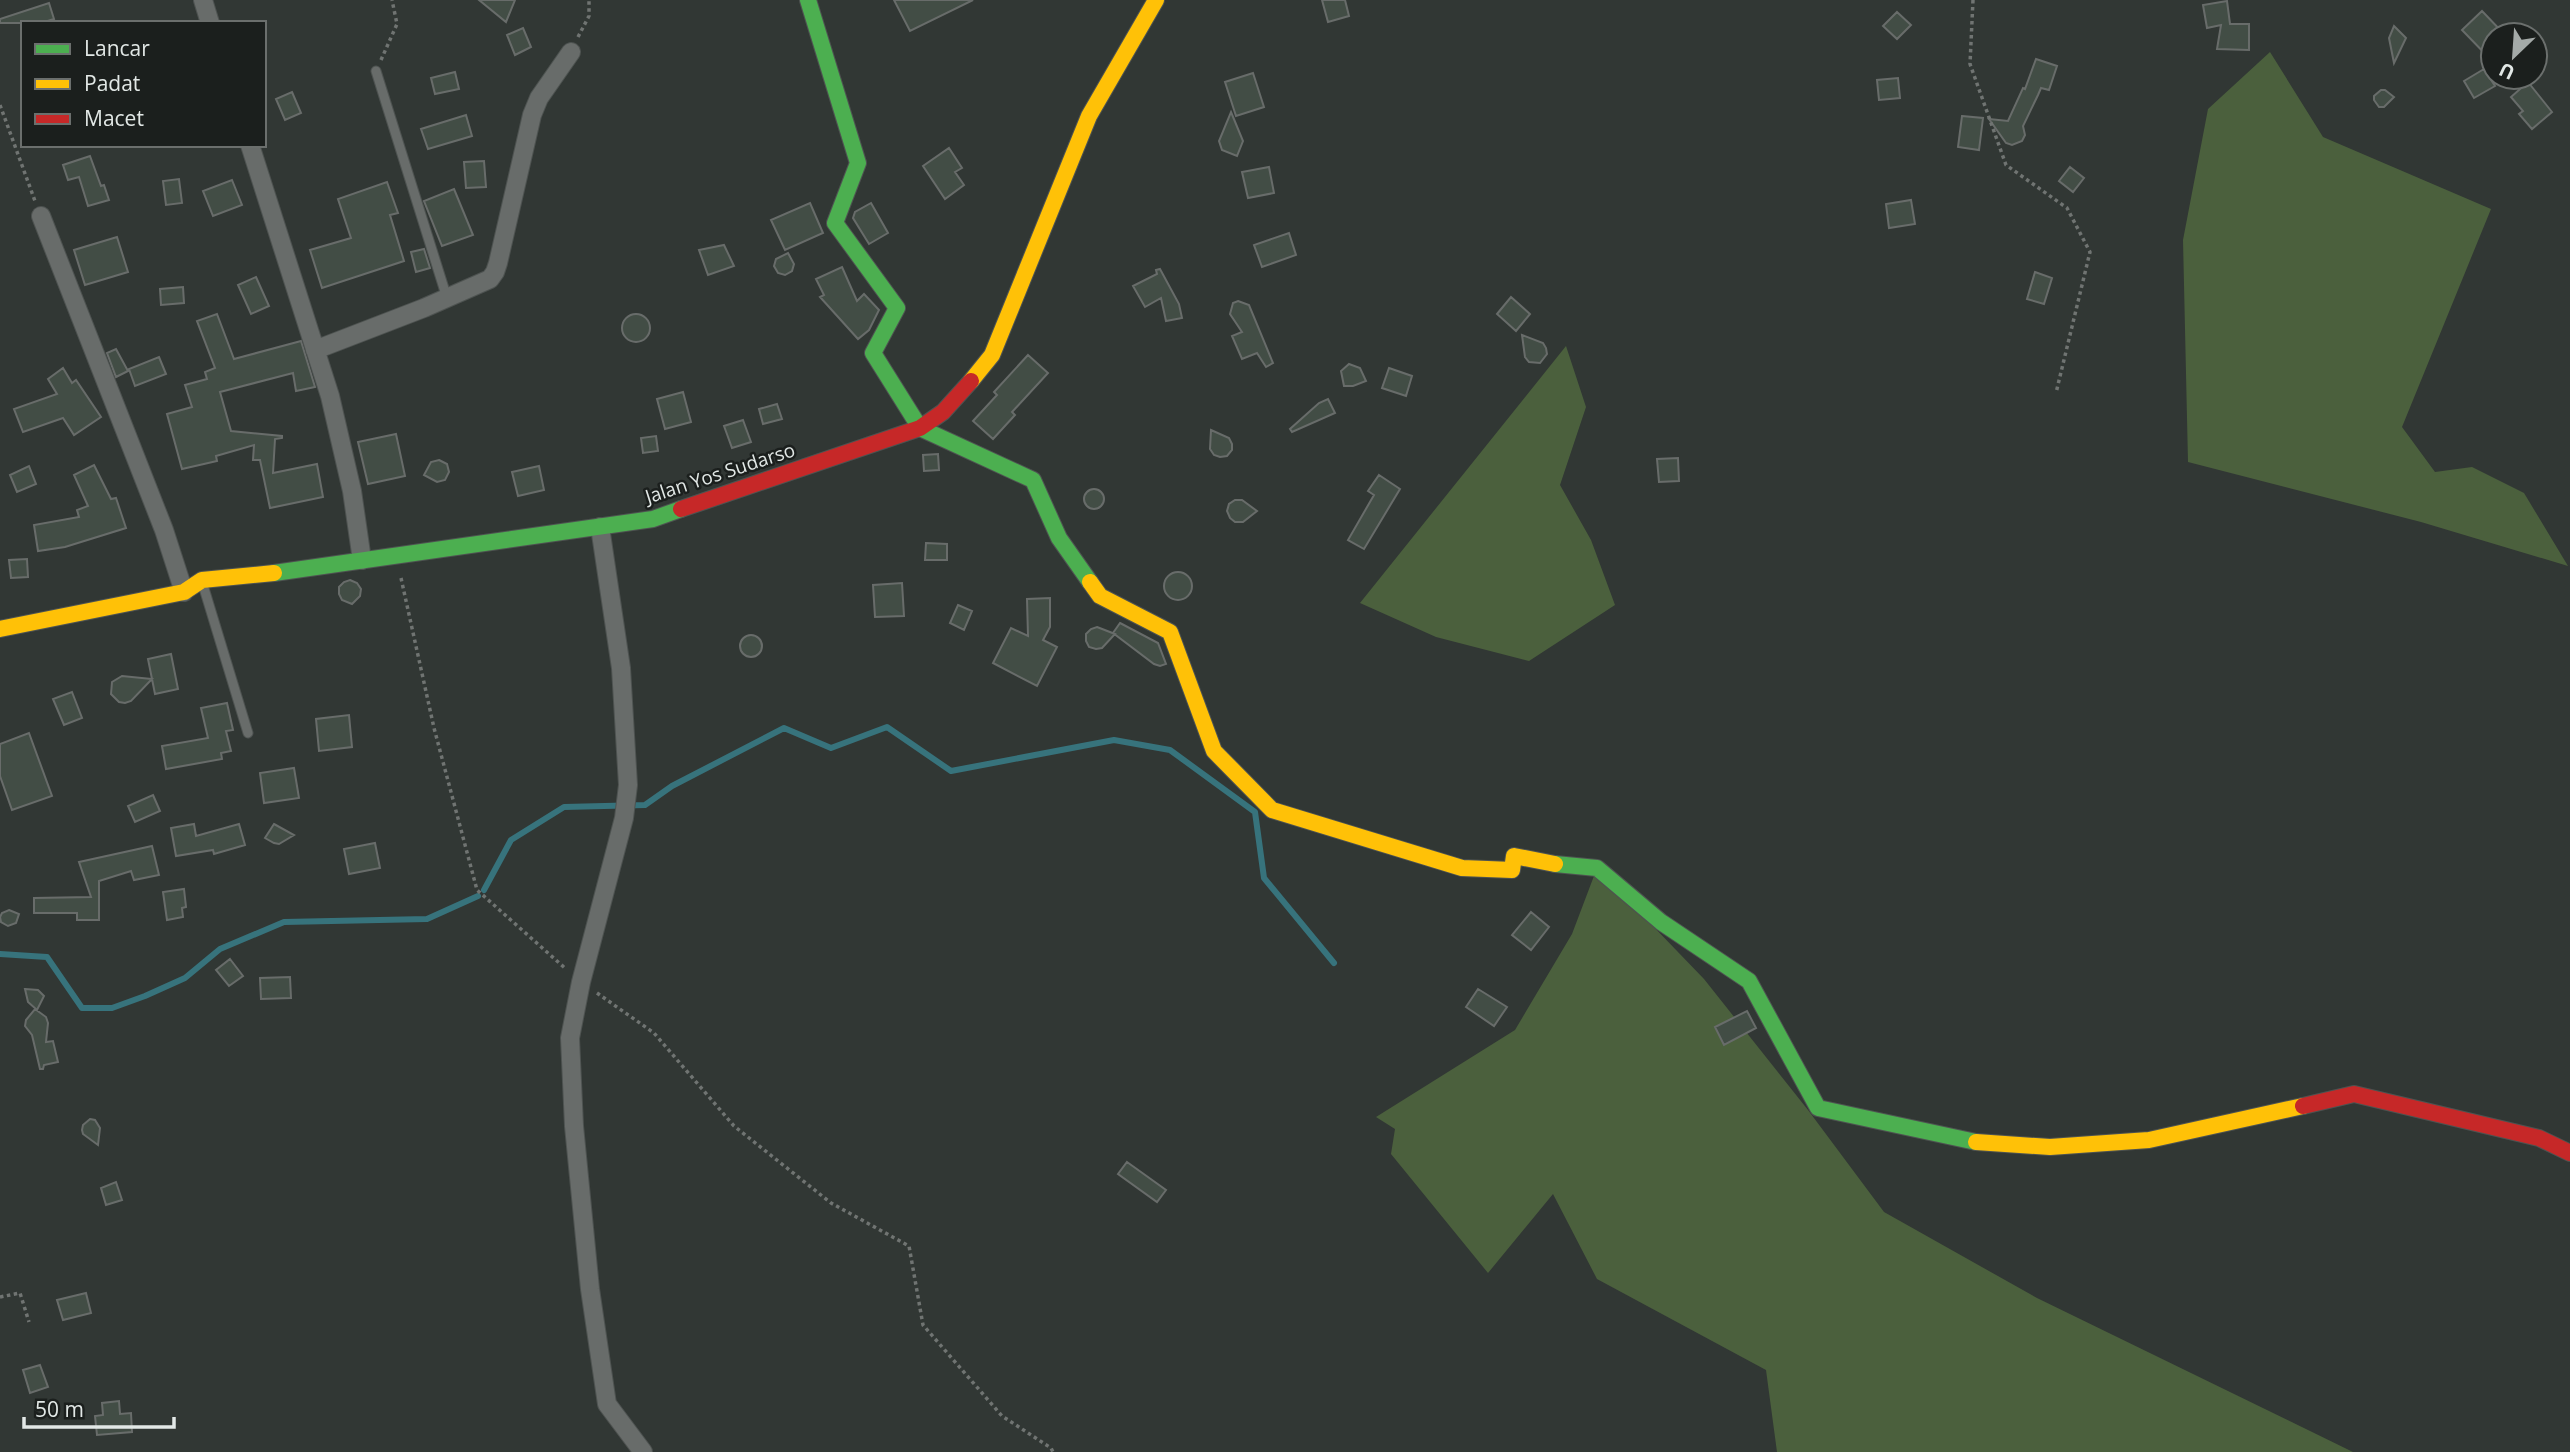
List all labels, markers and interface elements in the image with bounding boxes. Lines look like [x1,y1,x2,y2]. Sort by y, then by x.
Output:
legend [21,21,266,147]
north arrow [2479,21,2549,91]
text: Lancar [84,34,150,62]
text: U [2495,57,2519,86]
text: Padat [84,69,140,97]
text: Macet [84,104,144,132]
street label: Jalan Yos Sudarso [640,437,798,510]
scale bar [24,1386,175,1430]
text: 50 m [35,1395,84,1423]

